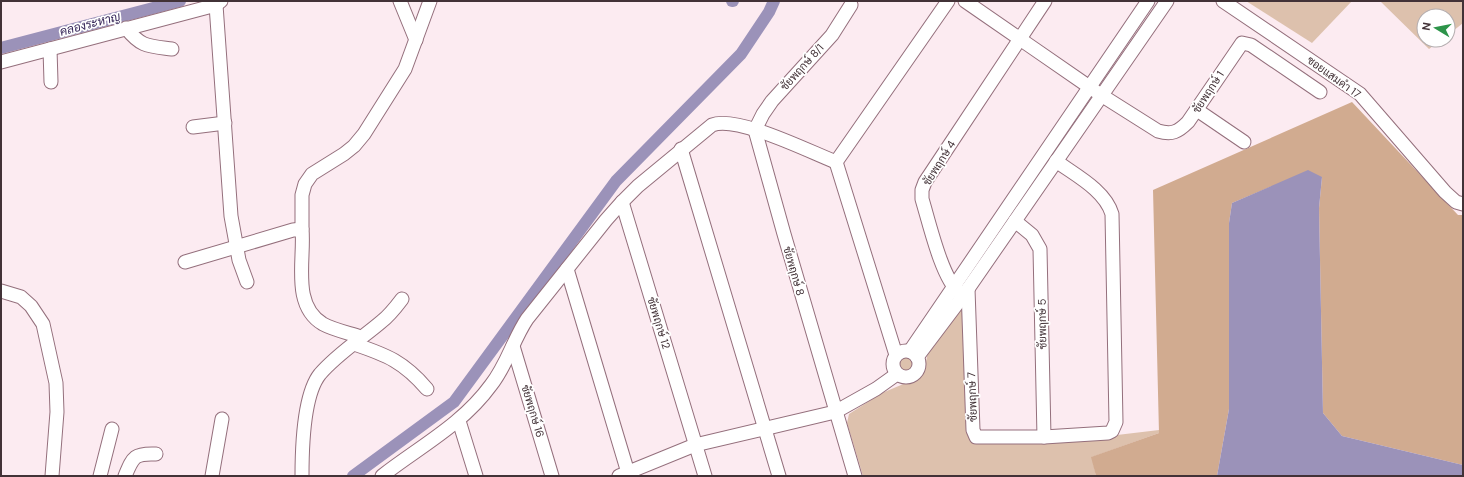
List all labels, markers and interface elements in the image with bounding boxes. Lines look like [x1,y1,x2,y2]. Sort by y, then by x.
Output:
water label: คลองระหาญ [58,8,122,40]
north arrow [1416,8,1456,48]
text: N [1419,21,1434,31]
street label: ชัยพฤกษ์ 8/1 [777,40,827,93]
street label: ซอยแสมดำ 17 [1304,53,1364,101]
street label: ชัยพฤกษ์ 1 [1188,68,1227,116]
street label: ชัยพฤกษ์ 4 [919,137,959,188]
street label: ชัยพฤกษ์ 8 [780,244,809,297]
street label: ชัยพฤกษ์ 12 [644,295,675,351]
street label: ชัยพฤกษ์ 5 [1034,298,1049,349]
street label: ชัยพฤกษ์ 7 [963,372,980,422]
street label: ชัยพฤกษ์ 16 [518,383,549,439]

